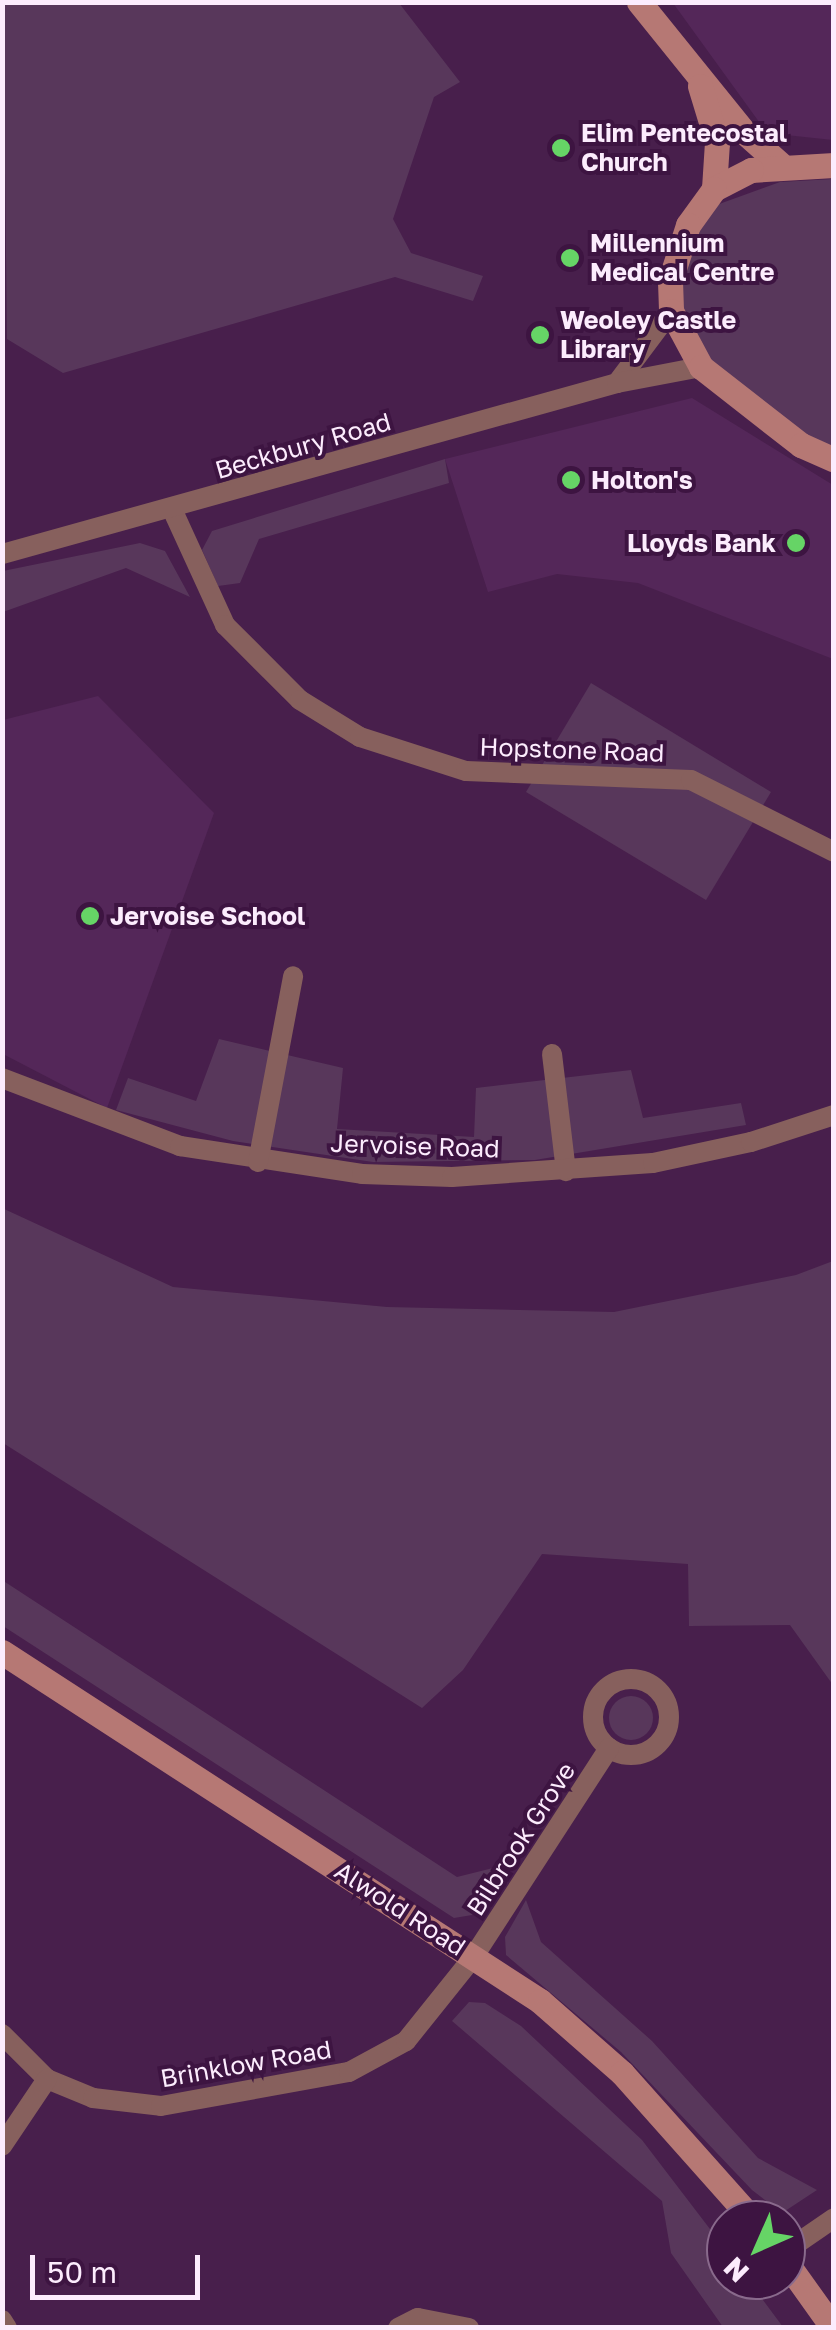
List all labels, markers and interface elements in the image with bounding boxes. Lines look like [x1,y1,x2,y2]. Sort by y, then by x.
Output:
place label: Elim Pentecostal Church [581,119,787,178]
marker: Elim Pentecostal Church [550,137,572,159]
place label: Millennium Medical Centre [590,229,774,288]
marker: Millennium Medical Centre [559,247,581,269]
place label: Weoley Castle Library [560,306,736,365]
marker: Weoley Castle Library [529,324,551,346]
street label: Beckbury Road [212,407,394,485]
place label: Holton's [591,465,693,495]
marker: Holton's [560,469,582,491]
place label: Lloyds Bank [627,528,776,558]
marker: Lloyds Bank [785,532,807,554]
street label: Hopstone Road [479,732,665,768]
place label: Jervoise School [110,901,305,931]
marker: Jervoise School [79,905,101,927]
street label: Jervoise Road [330,1128,500,1164]
street label: Bilbrook Grove [460,1757,582,1921]
street label: Alwold Road [329,1856,471,1962]
street label: Brinklow Road [158,2034,334,2094]
north arrow [706,2200,806,2300]
scale bar [35,2235,205,2297]
text: N [717,2251,755,2289]
text: 50 m [47,2254,117,2290]

